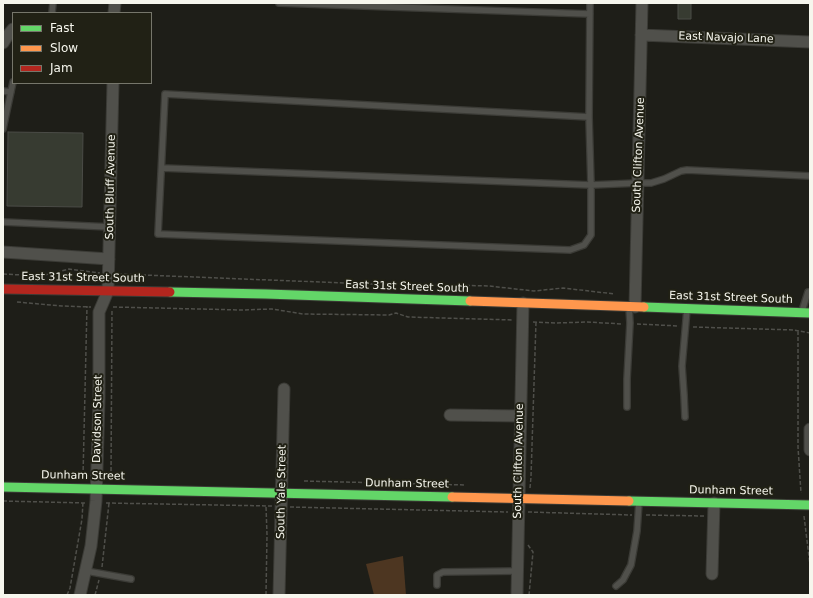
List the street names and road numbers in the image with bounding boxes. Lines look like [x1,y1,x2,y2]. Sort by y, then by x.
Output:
street label: East Navajo Lane [678,30,774,46]
street label: South Clifton Avenue [630,97,648,213]
street label: South Bluff Avenue [103,134,119,240]
street label: East 31st Street South [21,270,145,286]
street label: East 31st Street South [345,278,469,296]
street label: East 31st Street South [669,289,793,307]
street label: Davidson Street [91,375,105,463]
street label: South Clifton Avenue [511,403,527,519]
street label: South Yale Street [275,445,289,539]
street label: Dunham Street [41,469,125,483]
street label: Dunham Street [365,477,449,491]
street label: Dunham Street [689,484,773,498]

